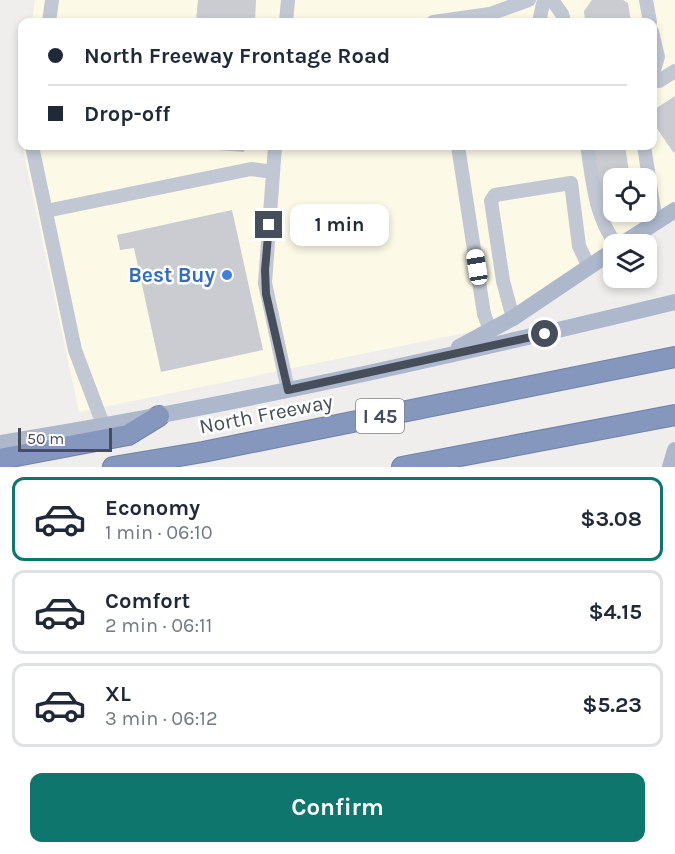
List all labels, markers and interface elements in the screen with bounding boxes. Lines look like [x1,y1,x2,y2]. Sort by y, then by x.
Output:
text: North Freeway Frontage Road [84,43,390,69]
text: Drop-off [84,101,170,127]
map controls [603,168,657,288]
button: locate [603,168,657,222]
callout: 1 min [290,204,389,246]
route end [255,211,282,238]
text: 1 min [314,213,365,236]
button: layers [603,234,657,288]
car [465,248,489,286]
place label: Best Buy [128,263,215,287]
marker: Best Buy [220,268,234,282]
route start [531,320,558,347]
street label: North Freeway [197,389,335,439]
road number: I 45 [356,399,404,433]
scale bar [18,425,112,453]
text: 50 m [27,429,64,448]
icon: car [33,492,87,546]
text: Economy [105,495,200,521]
text: $3.08 [580,506,642,532]
text: 1 min · 06:10 [105,521,213,544]
icon: car [33,585,87,639]
text: Comfort [105,588,190,614]
text: $4.15 [588,599,642,625]
text: 2 min · 06:11 [105,614,212,637]
icon: car [33,678,87,732]
text: XL [105,681,131,707]
text: $5.23 [582,692,642,718]
text: 3 min · 06:12 [105,707,218,730]
button: Confirm [30,773,645,842]

